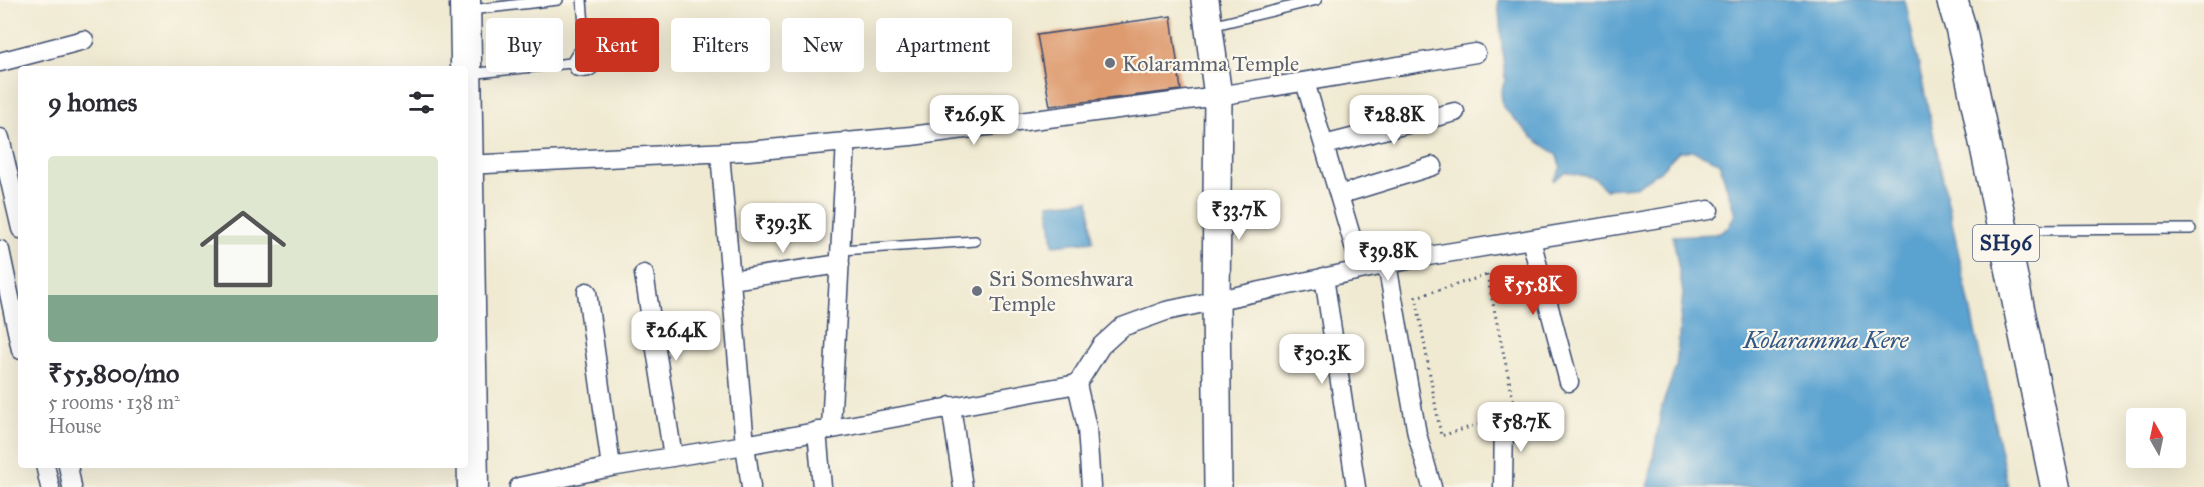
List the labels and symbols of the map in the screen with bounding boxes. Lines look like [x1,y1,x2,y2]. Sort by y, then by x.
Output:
place label: Kolaramma Temple [1122,50,1299,77]
marker: Kolaramma Temple [1103,56,1117,70]
pin: ₹26.9K [925,95,1023,146]
pin: ₹28.8K [1345,95,1443,146]
pin: ₹33.7K [1190,190,1288,241]
pin: ₹39.3K [734,203,832,254]
road number: SH96 [1973,225,2039,261]
pin: ₹39.8K [1339,231,1437,282]
place label: Sri Someshwara Temple [989,265,1134,317]
pin: ₹55.8K [1484,265,1582,316]
marker: Sri Someshwara Temple [970,284,984,298]
pin: ₹26.4K [627,311,725,362]
water label: Kolaramma Kere [1743,325,1910,355]
pin: ₹30.3K [1273,334,1371,385]
pin: ₹58.7K [1472,402,1570,453]
north arrow [2126,408,2186,468]

